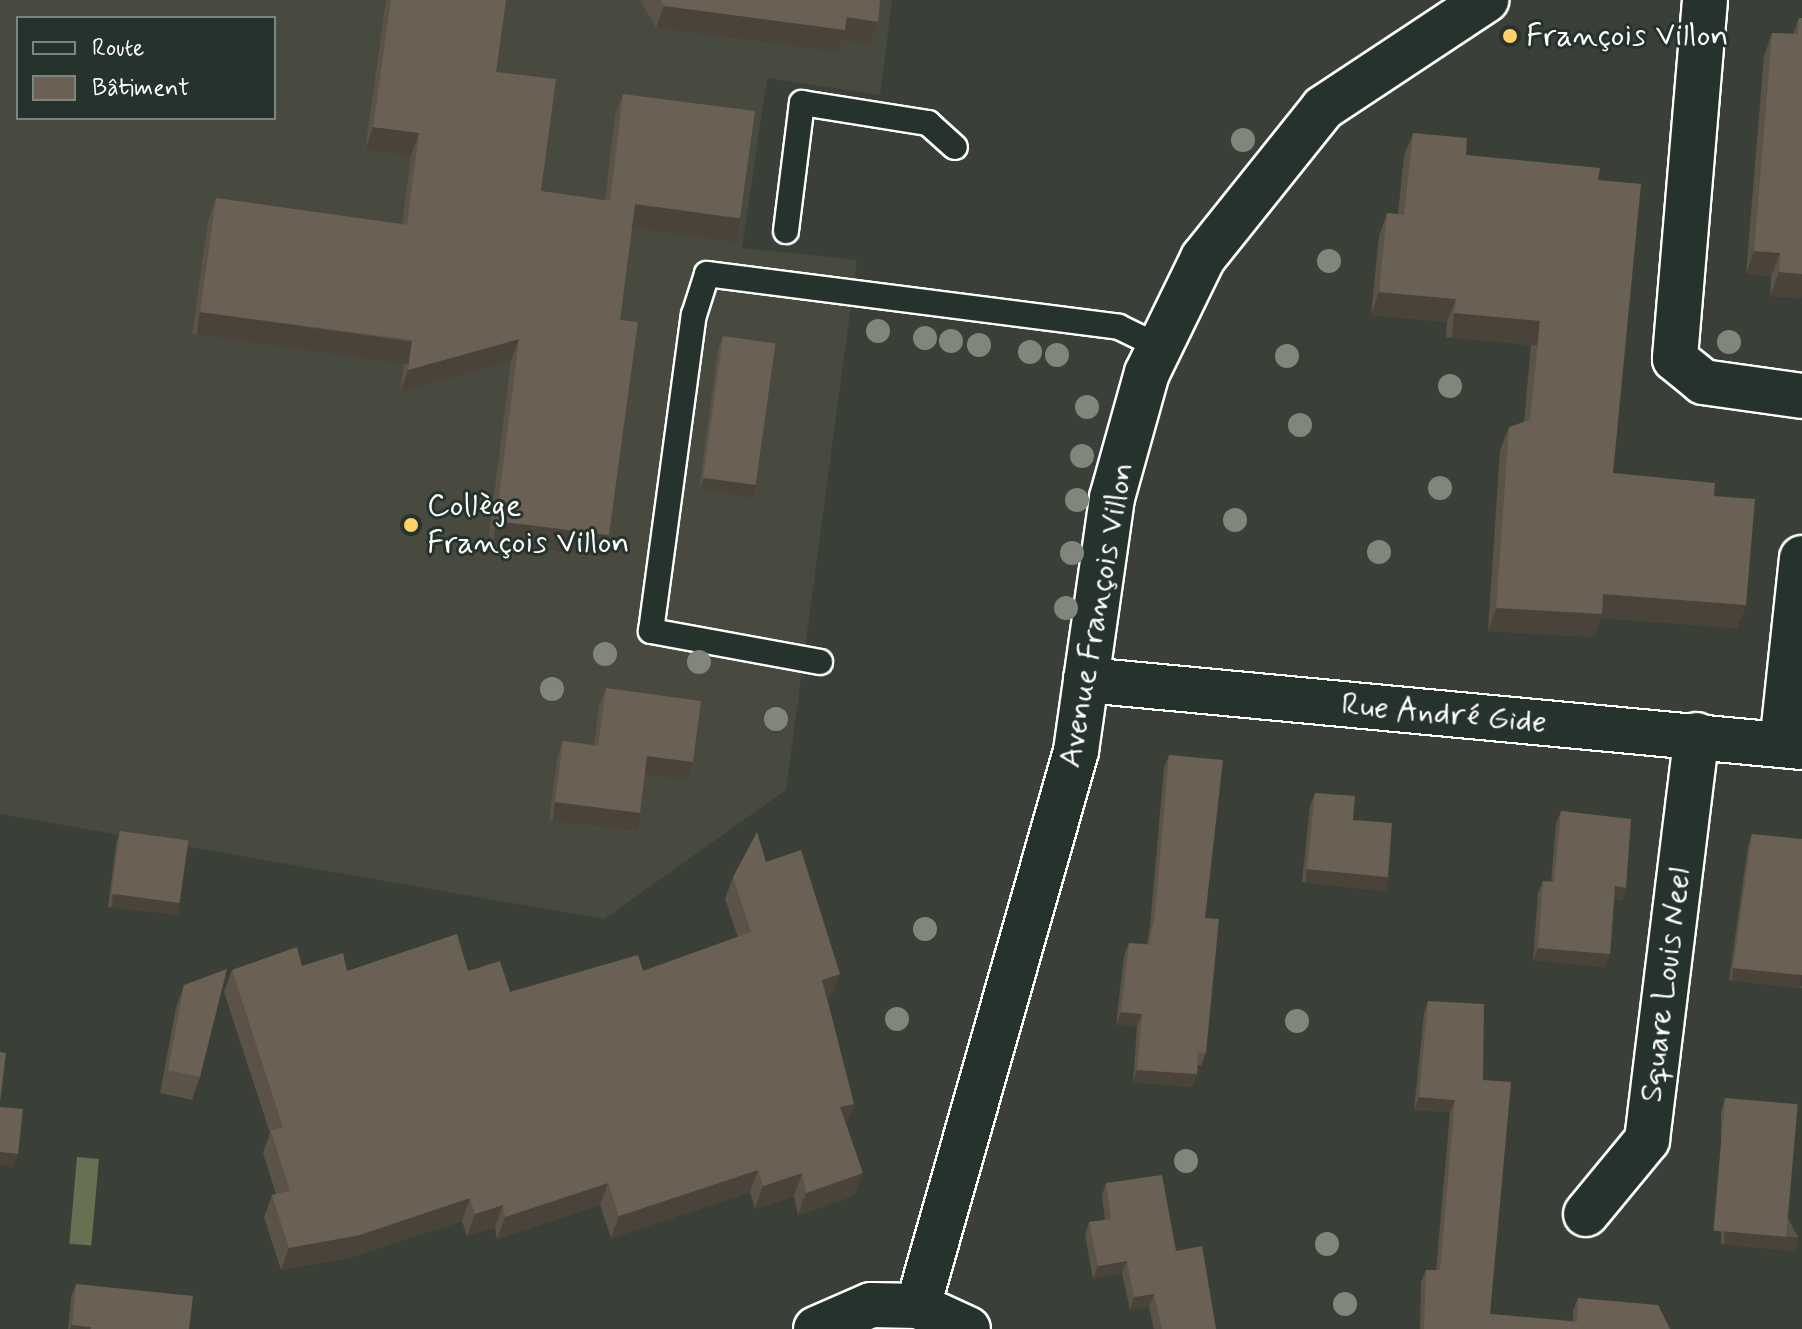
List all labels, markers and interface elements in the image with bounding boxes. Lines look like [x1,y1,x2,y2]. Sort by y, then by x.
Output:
legend [16,16,276,120]
place label: François Villon [1526,17,1726,55]
marker: François Villon [1501,27,1519,45]
text: Route [92,33,144,64]
text: Bâtiment [92,73,190,104]
street label: Avenue François Villon [1051,460,1143,770]
place label: Collège François Villon [427,488,627,563]
marker: Collège François Villon [402,516,420,534]
street label: Rue André Gide [1340,686,1548,742]
street label: Square Louis Neel [1633,865,1699,1105]

